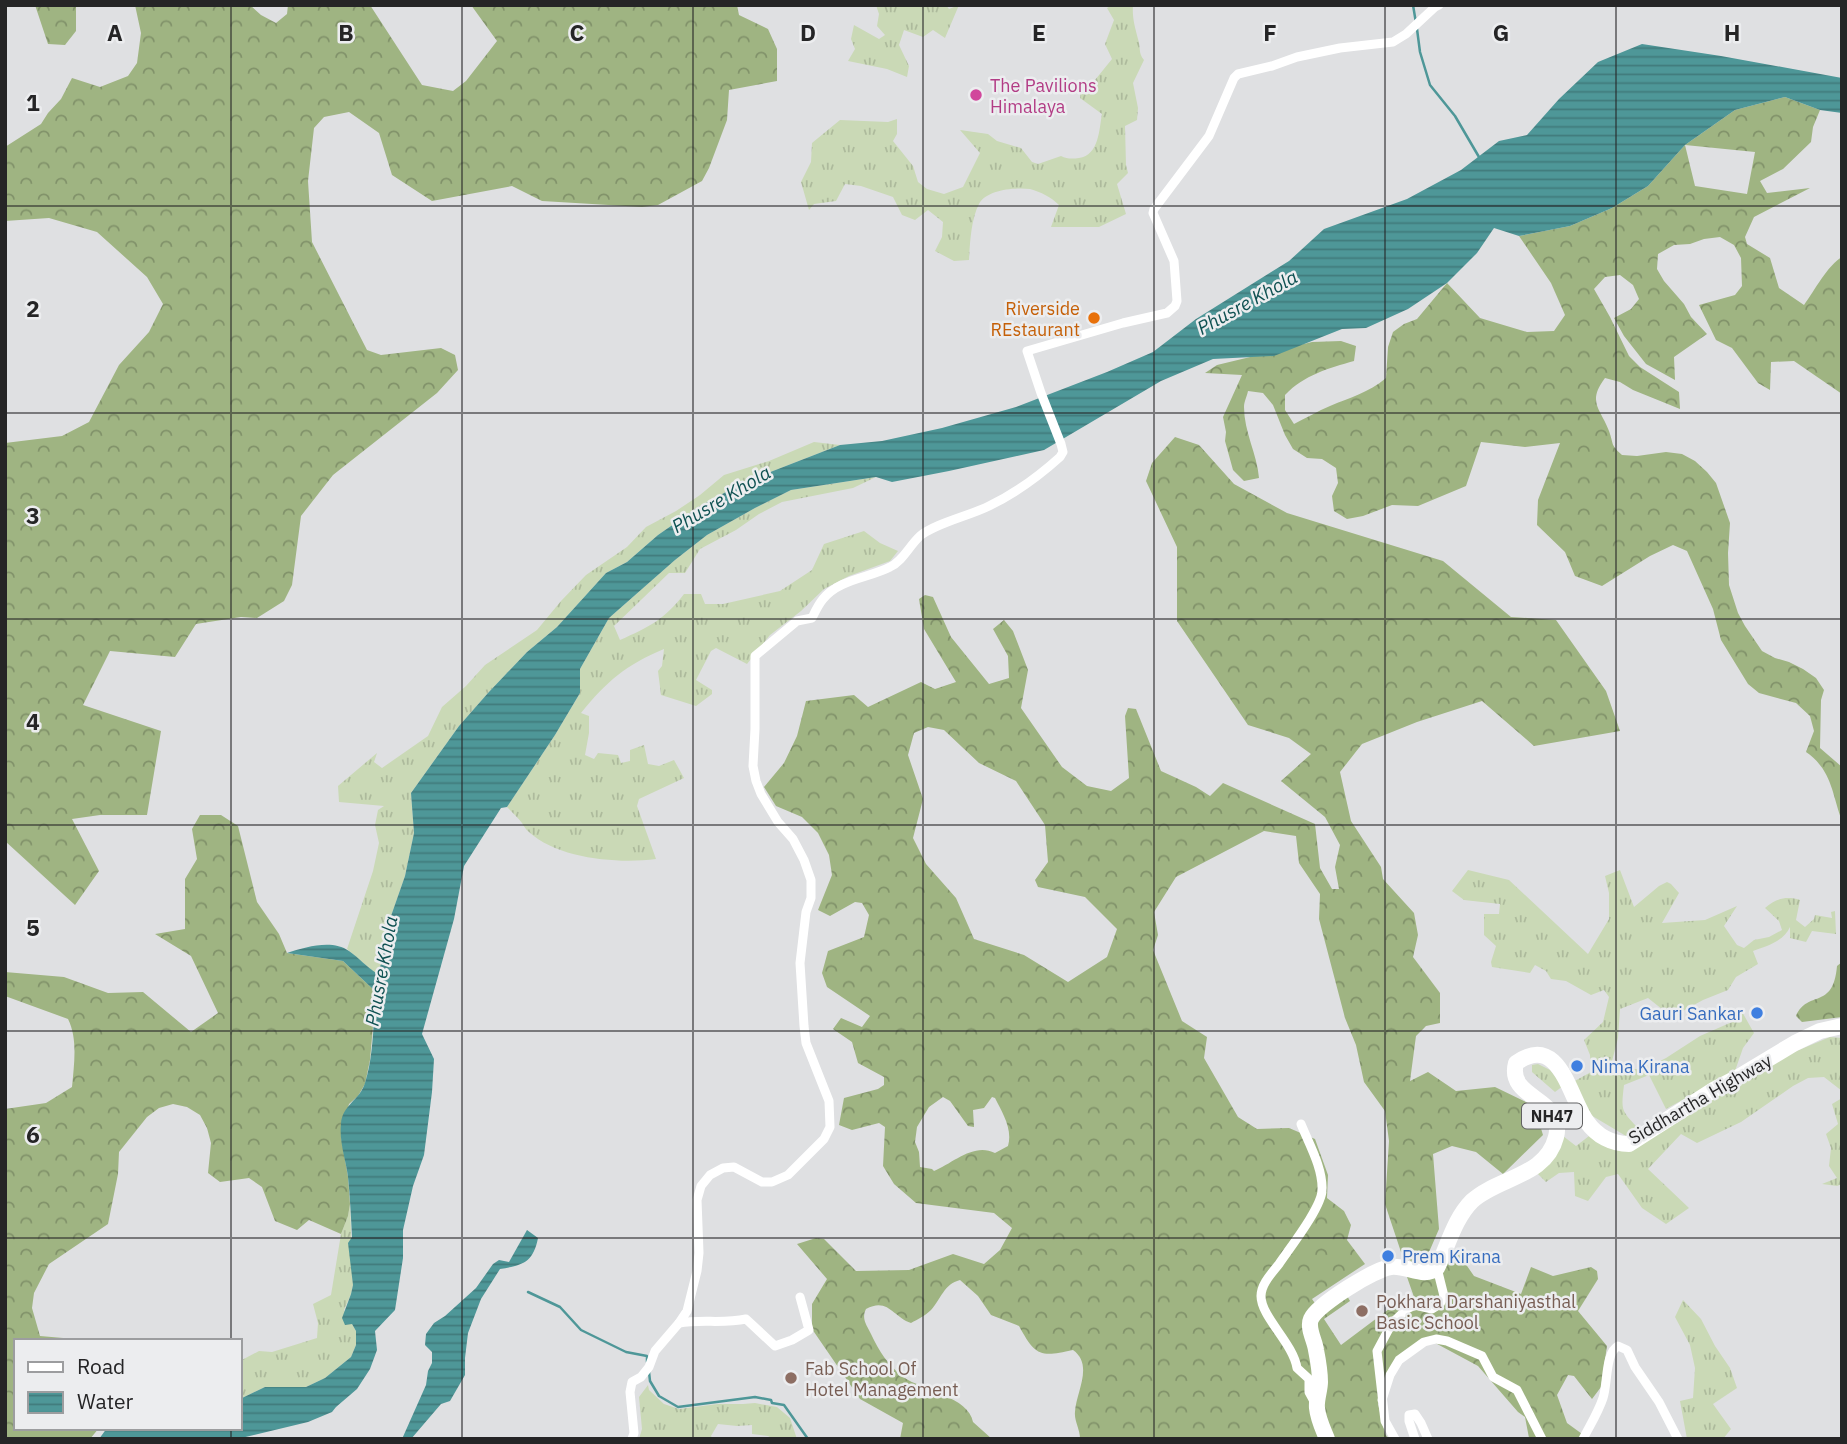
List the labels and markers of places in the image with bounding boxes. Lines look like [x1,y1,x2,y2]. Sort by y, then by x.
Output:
place label: The Pavilions Himalaya [990,74,1097,118]
marker: The Pavilions Himalaya [968,87,984,103]
place label: Riverside REstaurant [991,297,1080,341]
marker: Riverside REstaurant [1086,310,1102,326]
place label: Gauri Sankar [1639,1002,1743,1025]
marker: Gauri Sankar [1749,1005,1765,1021]
place label: Nima Kirana [1591,1055,1690,1078]
marker: Nima Kirana [1569,1058,1585,1074]
place label: Prem Kirana [1402,1245,1501,1268]
marker: Prem Kirana [1380,1248,1396,1264]
place label: Pokhara Darshaniyasthal Basic School [1376,1290,1576,1334]
marker: Pokhara Darshaniyasthal Basic School [1354,1303,1370,1319]
place label: Fab School Of Hotel Management [805,1357,959,1401]
marker: Fab School Of Hotel Management [783,1370,799,1386]

